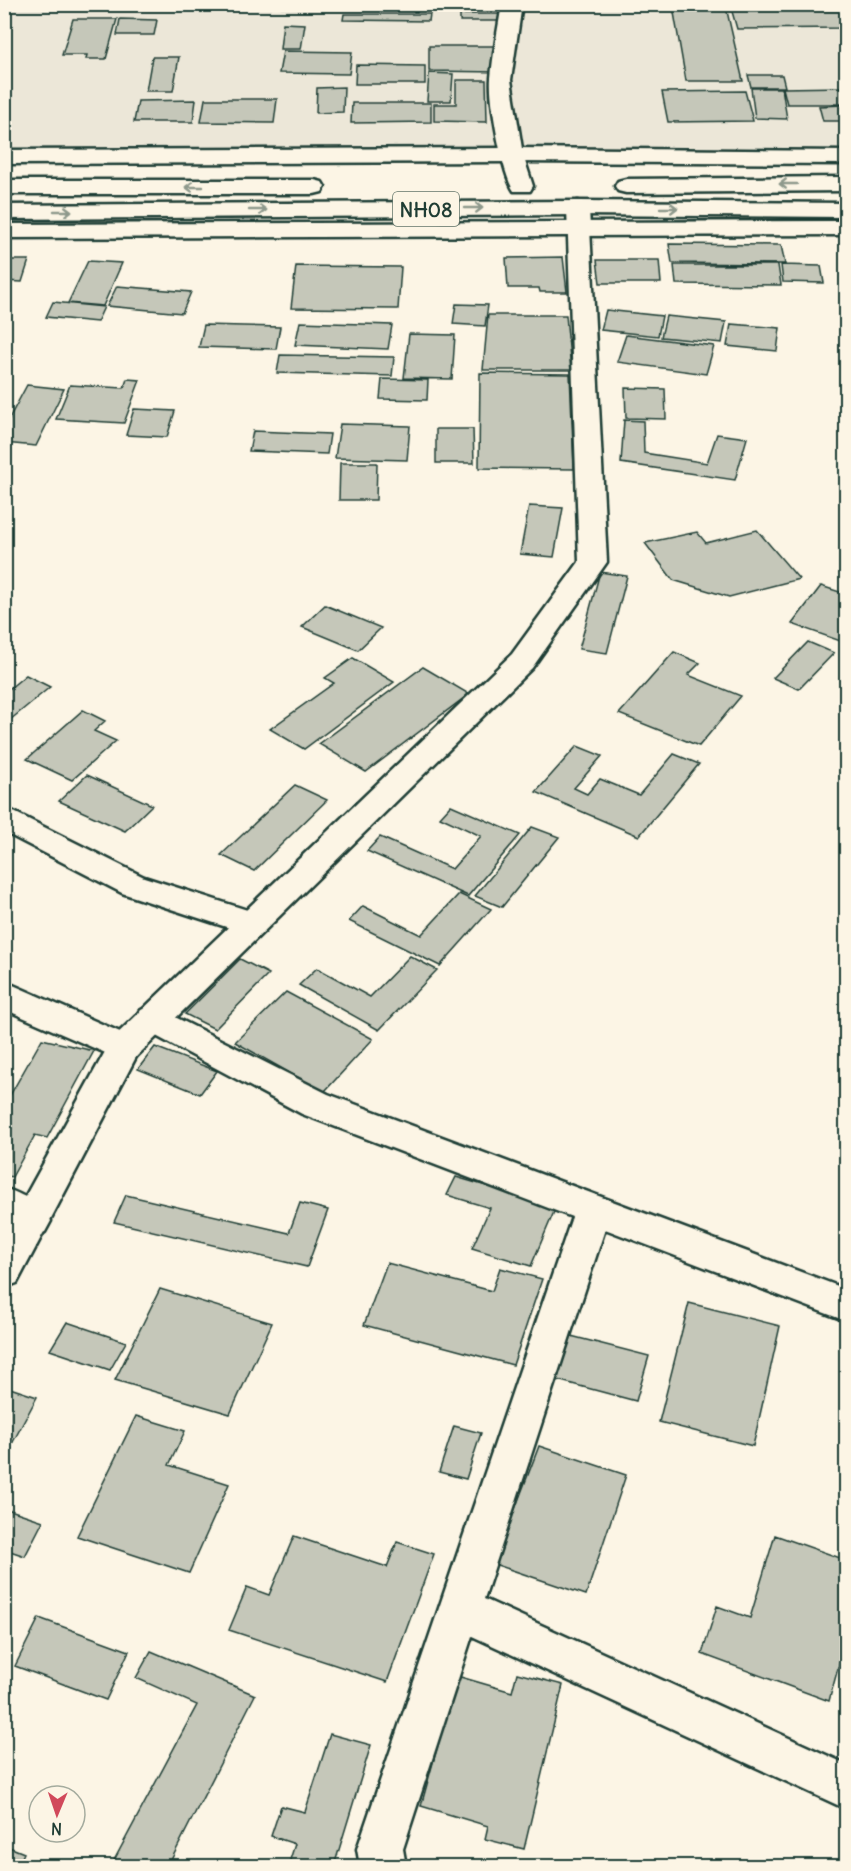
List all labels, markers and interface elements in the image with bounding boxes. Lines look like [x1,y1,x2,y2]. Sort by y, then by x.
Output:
one-way arrow [779,178,799,190]
one-way arrow [185,181,205,193]
road number: NH08 [393,192,459,226]
one-way arrow [463,202,483,214]
one-way arrow [658,202,678,214]
one-way arrow [247,204,267,216]
one-way arrow [52,205,72,217]
north arrow [27,1784,87,1844]
text: N [51,1819,62,1839]

